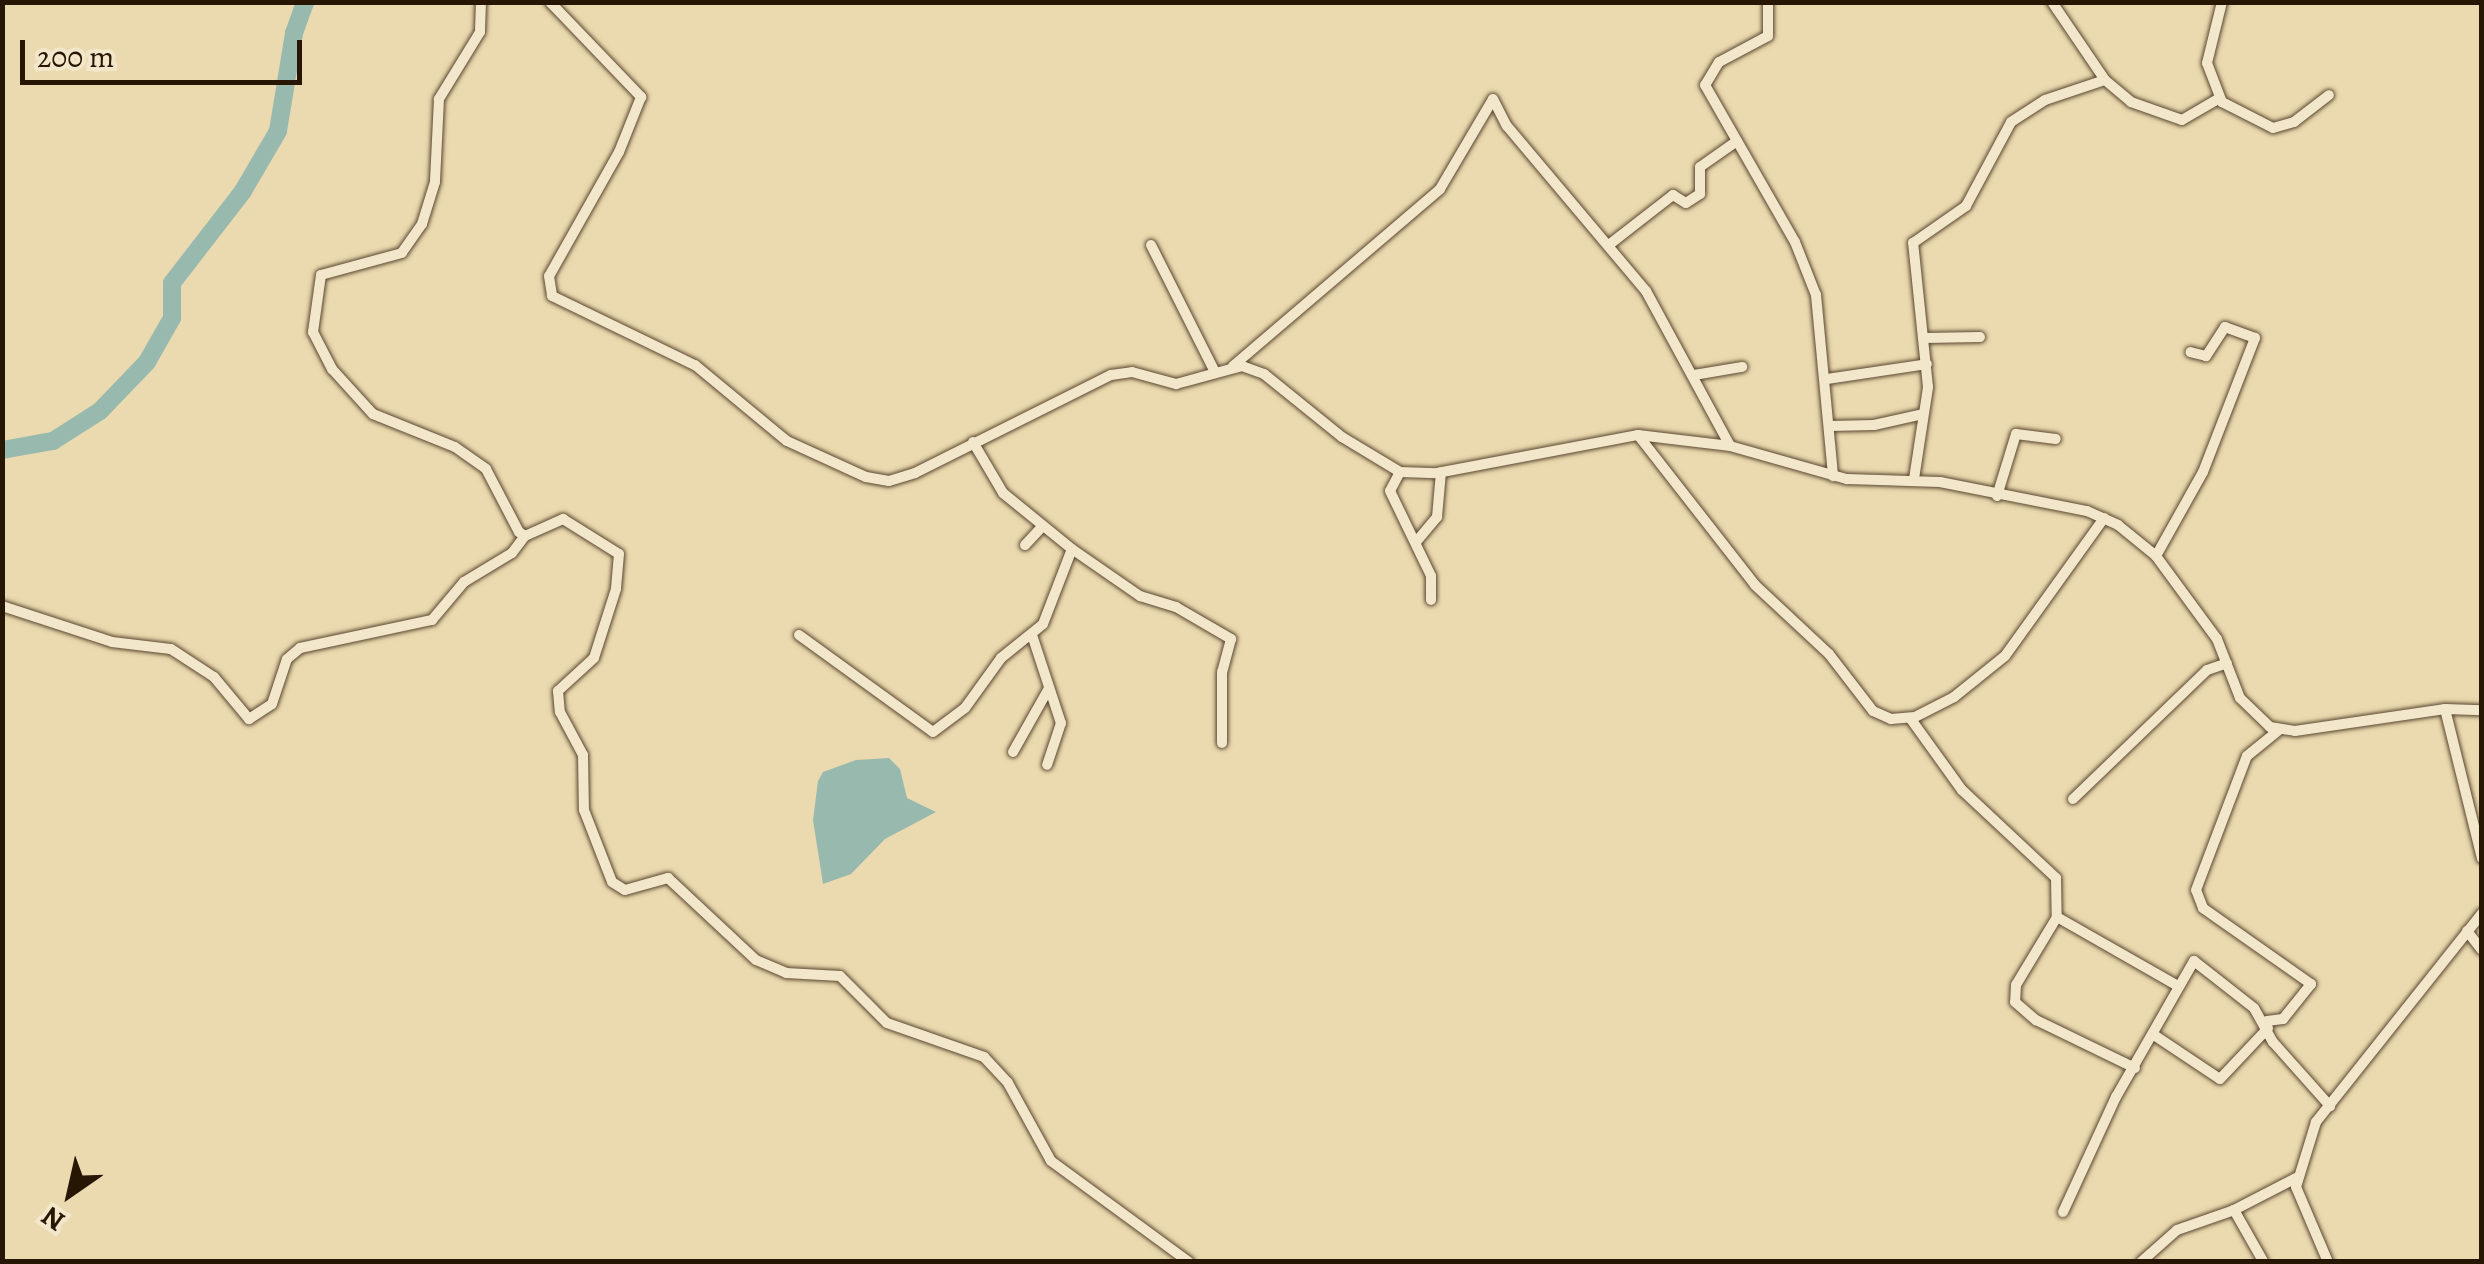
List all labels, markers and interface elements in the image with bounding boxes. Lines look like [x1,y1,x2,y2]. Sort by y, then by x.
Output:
scale bar [25,20,308,82]
text: 200 m [37,37,114,77]
north arrow [20,1144,120,1244]
text: N [34,1197,72,1240]

